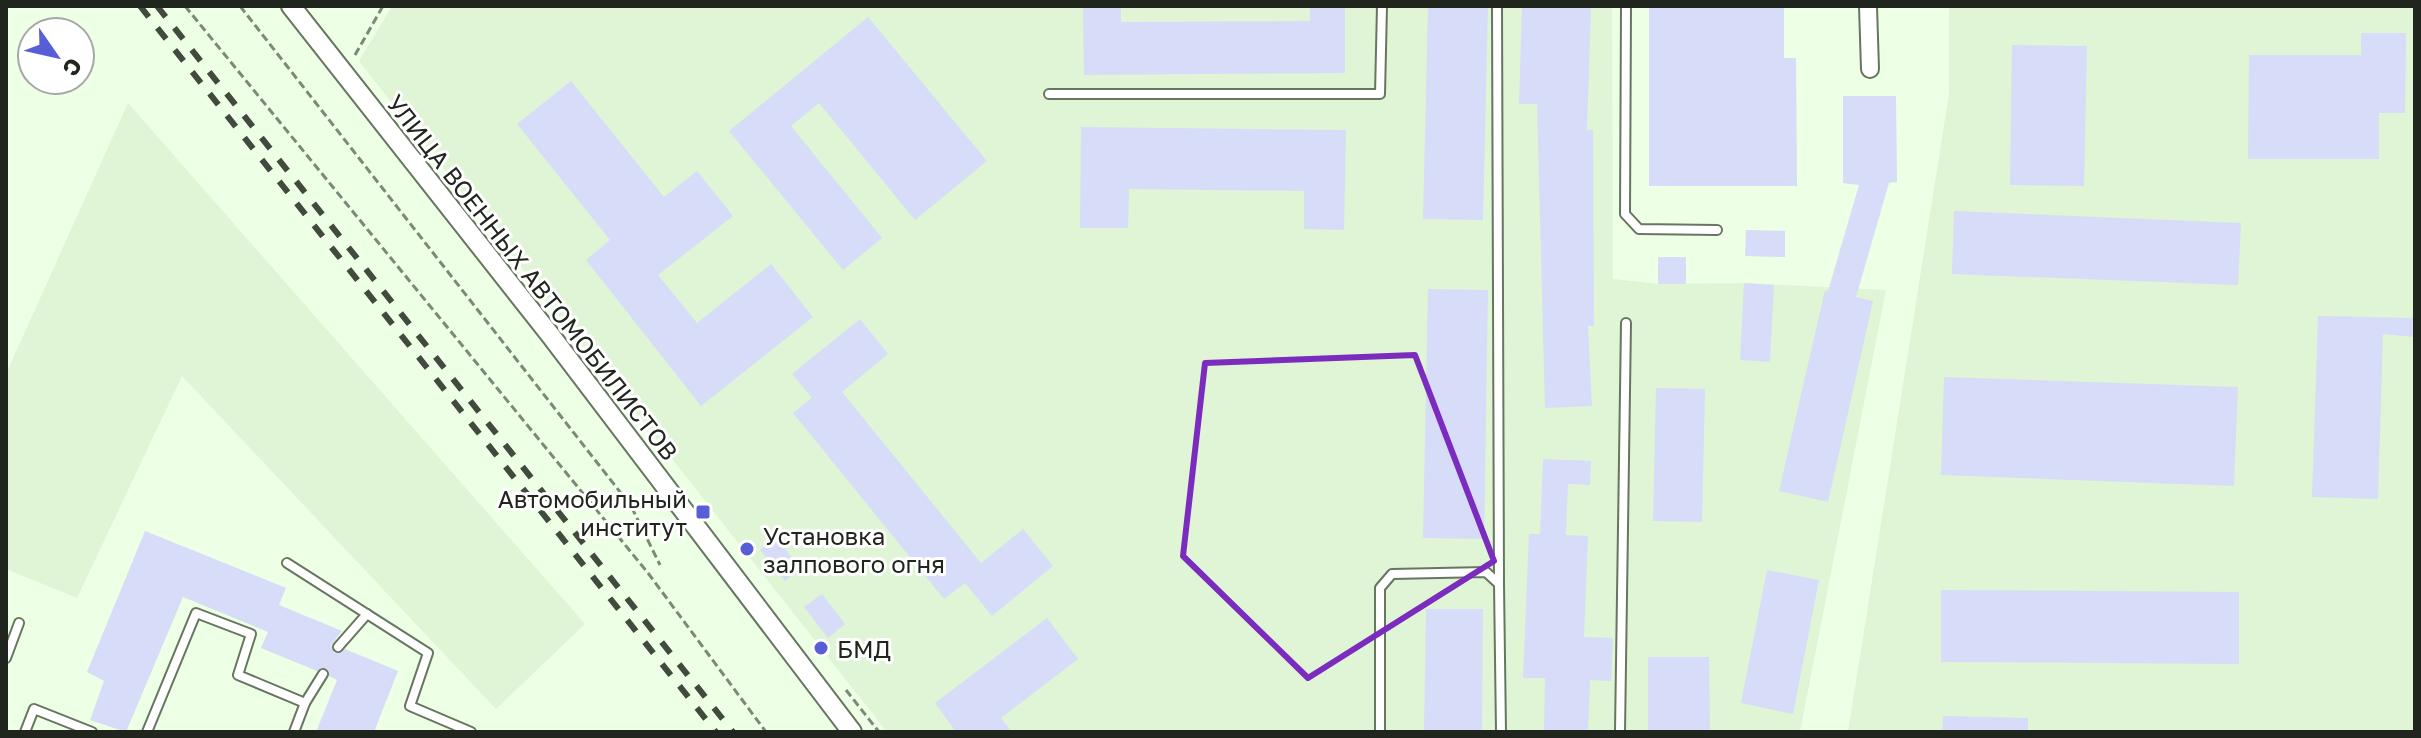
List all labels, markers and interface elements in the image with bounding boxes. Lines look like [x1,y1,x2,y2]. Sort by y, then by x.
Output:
north arrow [16,16,96,96]
text: С [57,53,89,81]
street label: УЛИЦА ВОЕННЫХ АВТОМОБИЛИСТОВ [381,89,685,465]
place label: Автомобильный институт [498,484,687,541]
marker: Автомобильный институт [694,503,712,521]
place label: Установка залпового огня [763,521,945,578]
marker: Установка залпового огня [738,540,756,558]
place label: БМД [837,634,891,663]
marker: БМД [812,639,830,657]

